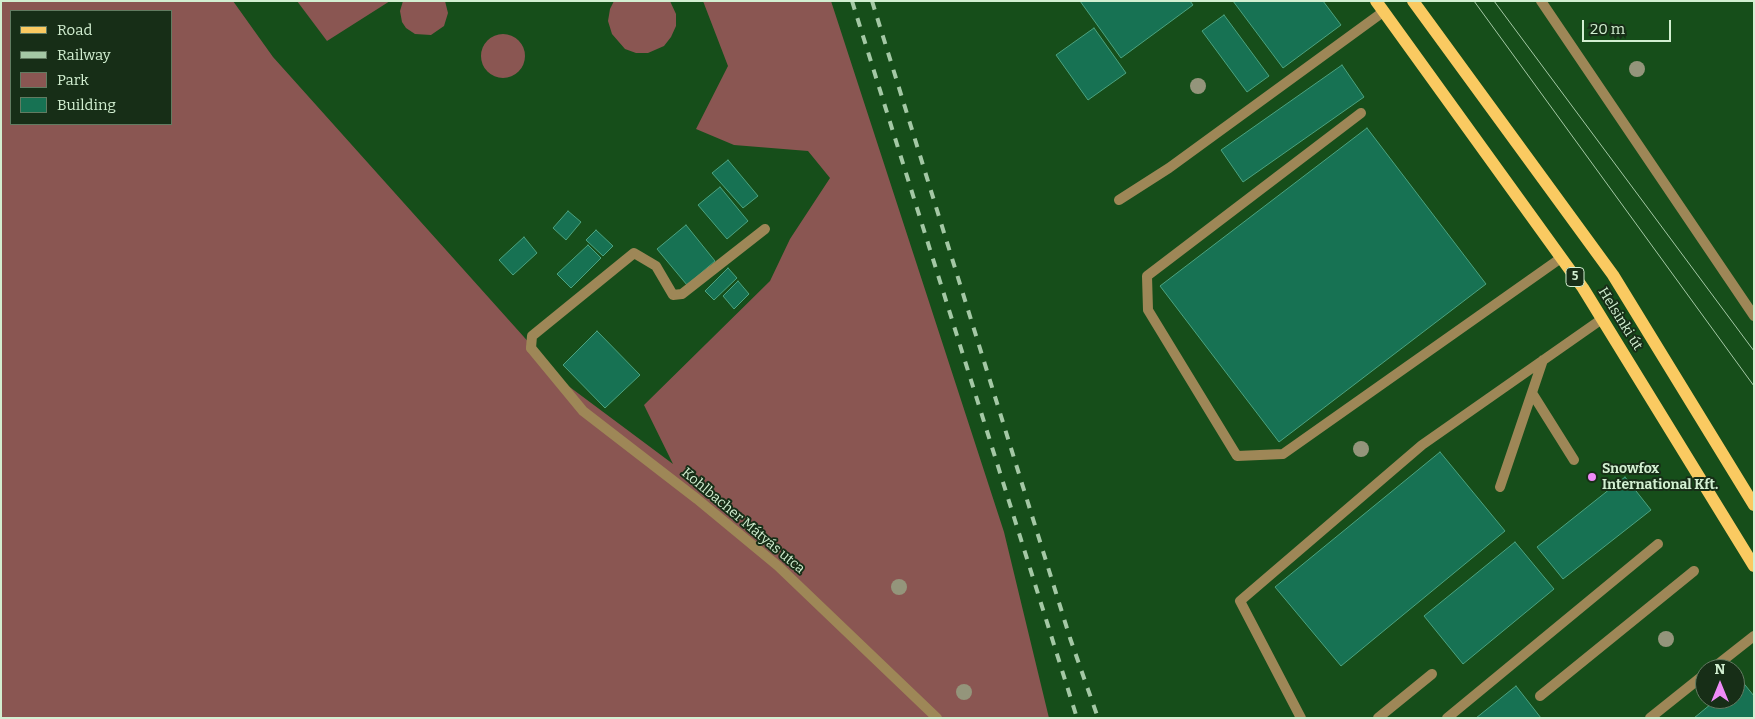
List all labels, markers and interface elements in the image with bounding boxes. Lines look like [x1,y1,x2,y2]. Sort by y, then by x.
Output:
legend [10,10,172,125]
scale bar [1585,10,1674,42]
text: 20 m [1590,20,1625,38]
text: Road [57,21,92,39]
text: Railway [57,46,111,64]
text: Park [57,71,89,89]
text: Building [57,96,116,114]
road number: 5 [1566,268,1584,286]
street label: Helsinki út [1594,285,1646,353]
place label: Snowfox International Kft. [1602,461,1718,494]
street label: Kohlbacher Mátyás utca [678,465,808,577]
marker: Snowfox International Kft. [1586,471,1598,483]
north arrow [1695,659,1745,709]
text: N [1715,661,1725,678]

